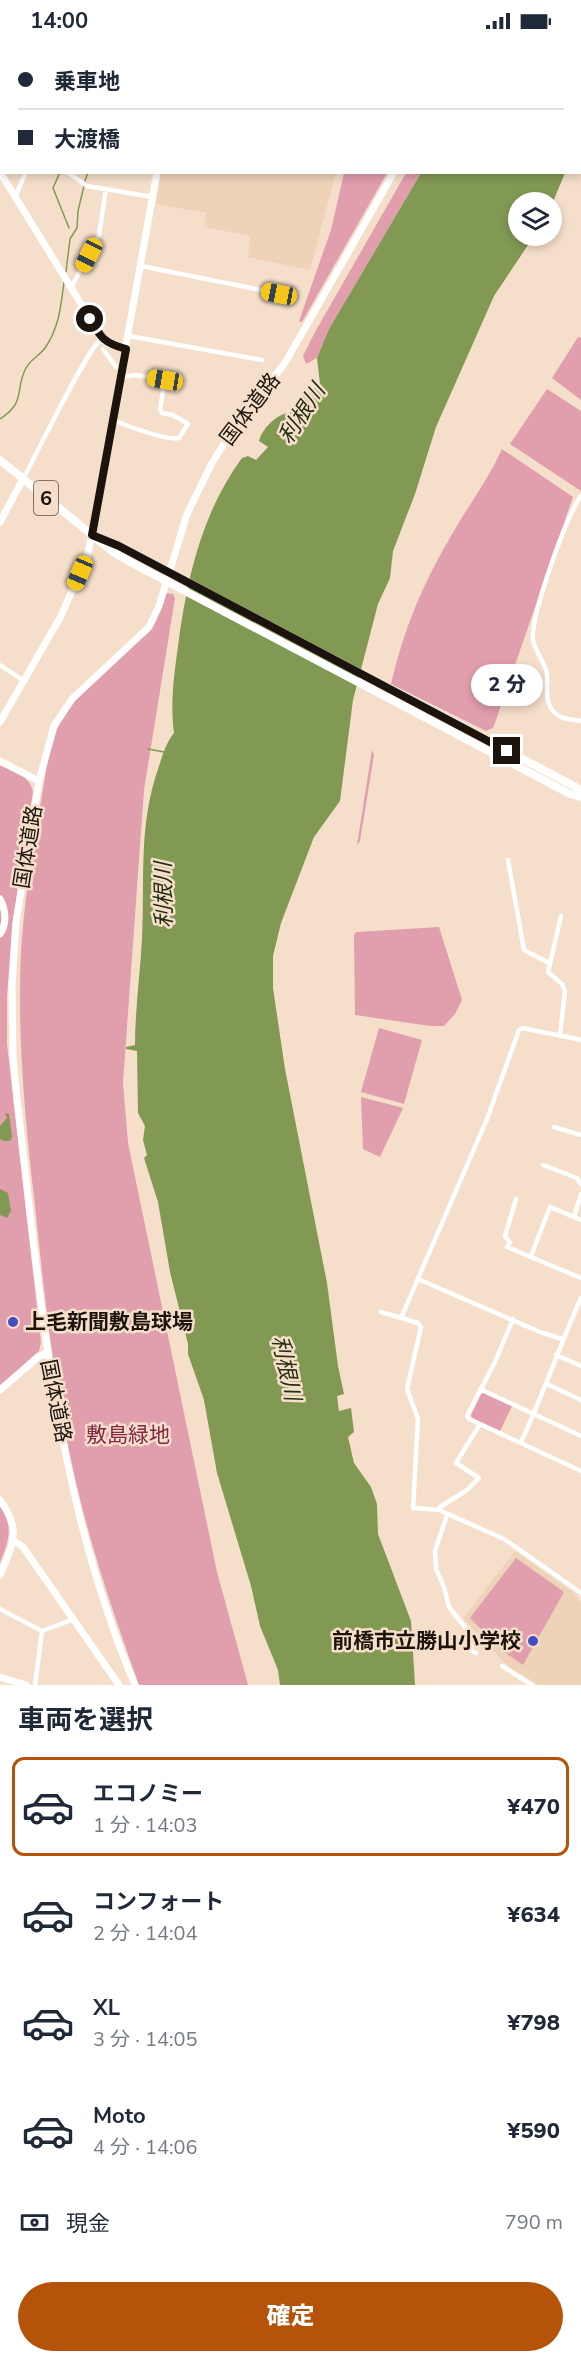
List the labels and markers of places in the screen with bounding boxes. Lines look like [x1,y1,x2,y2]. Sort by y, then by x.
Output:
place label: 上毛新聞敷島球場 [25,1308,193,1336]
marker: 上毛新聞敷島球場 [6,1315,20,1329]
place label: 前橋市立勝山小学校 [332,1627,521,1655]
marker: 前橋市立勝山小学校 [526,1634,540,1648]

